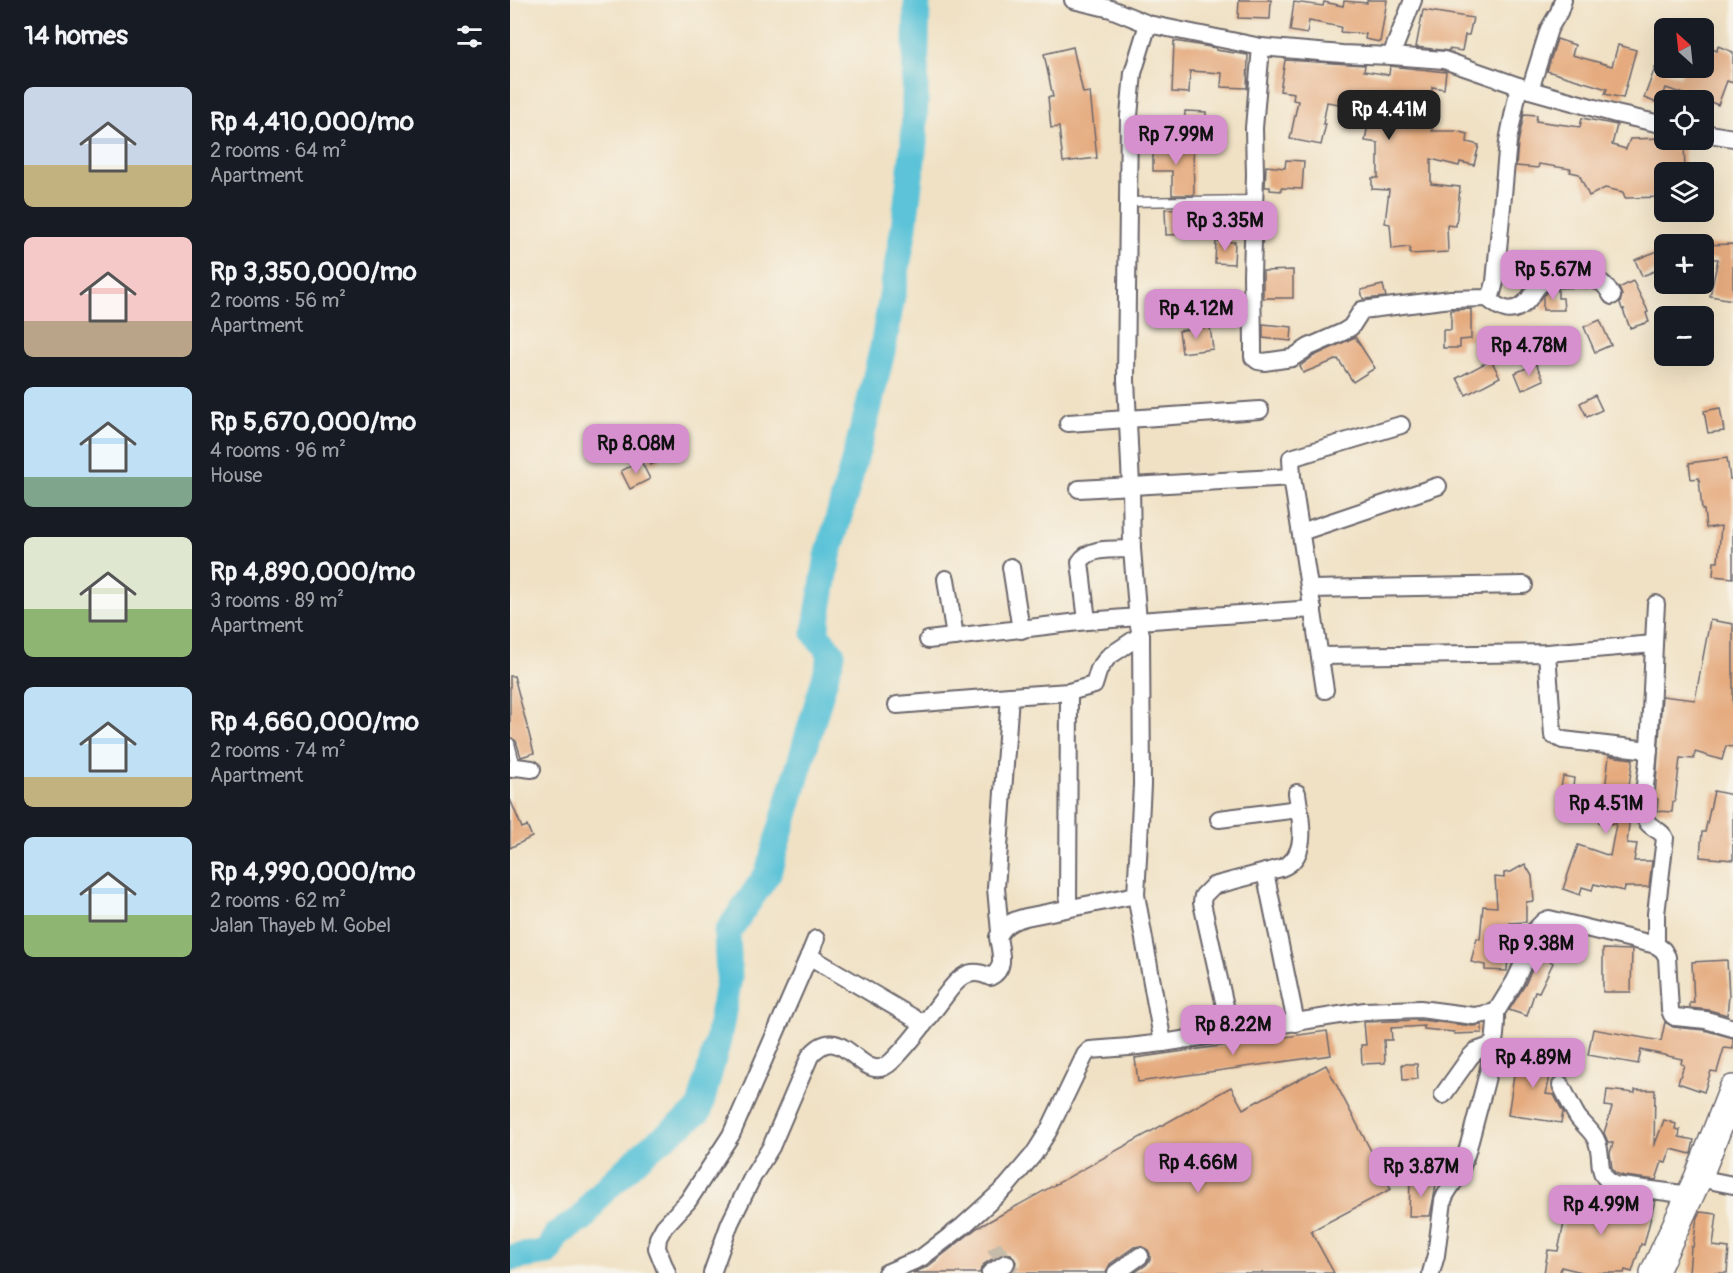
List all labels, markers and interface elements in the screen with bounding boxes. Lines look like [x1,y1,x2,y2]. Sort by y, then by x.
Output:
north arrow [1654,18,1714,78]
map controls [1654,18,1714,366]
text: 14 homes [24,20,128,52]
icon: filters [453,20,486,53]
pin: Rp 4.41M [1327,90,1451,141]
button: locate [1654,90,1714,150]
text: Rp 4.41M [1351,97,1427,122]
text: Rp 4,410,000/mo [210,106,414,138]
icon: home [72,111,144,183]
pin: Rp 7.99M [1114,115,1238,166]
text: Rp 7.99M [1138,122,1214,147]
text: 2 rooms · 64 m² [210,138,347,163]
button: layers [1654,162,1714,222]
text: Apartment [210,163,303,188]
pin: Rp 3.35M [1163,201,1287,252]
text: Rp 3.35M [1186,208,1264,233]
button: + [1654,234,1714,294]
pin: Rp 5.67M [1491,250,1615,301]
text: Rp 3,350,000/mo [210,256,417,288]
text: Rp 5.67M [1515,257,1592,282]
icon: home [72,261,144,333]
text: 2 rooms · 56 m² [210,288,346,313]
pin: Rp 4.12M [1134,289,1258,340]
text: Rp 4.12M [1159,296,1233,321]
button: − [1654,306,1714,366]
text: Apartment [210,313,303,338]
pin: Rp 4.78M [1467,326,1591,377]
text: Rp 4.78M [1491,333,1567,358]
text: Rp 5,670,000/mo [210,406,416,438]
icon: home [72,411,144,483]
pin: Rp 8.08M [574,424,698,475]
text: Rp 8.08M [597,431,675,456]
text: 4 rooms · 96 m² [210,438,346,463]
text: House [210,463,262,488]
text: Rp 4,890,000/mo [210,556,415,588]
icon: home [72,561,144,633]
text: 3 rooms · 89 m² [210,588,344,613]
text: Apartment [210,613,303,638]
text: Rp 4,660,000/mo [210,706,419,738]
icon: home [72,711,144,783]
text: 2 rooms · 74 m² [210,738,346,763]
text: Apartment [210,763,303,788]
pin: Rp 4.51M [1544,784,1668,835]
text: Rp 4.51M [1569,791,1643,816]
text: Rp 4,990,000/mo [210,856,415,888]
icon: home [72,861,144,933]
text: 2 rooms · 62 m² [210,888,346,913]
text: Jalan Thayeb M. Gobel [210,913,391,938]
pin: Rp 9.38M [1474,924,1598,975]
text: Rp 9.38M [1498,931,1574,956]
pin: Rp 8.22M [1171,1005,1295,1056]
text: Rp 8.22M [1195,1012,1271,1037]
pin: Rp 4.89M [1471,1038,1595,1089]
text: Rp 4.89M [1495,1045,1571,1070]
pin: Rp 4.66M [1136,1143,1260,1194]
pin: Rp 3.87M [1359,1147,1483,1198]
text: Rp 4.66M [1158,1150,1238,1175]
text: Rp 3.87M [1383,1154,1459,1179]
pin: Rp 4.99M [1539,1185,1663,1236]
text: Rp 4.99M [1563,1192,1639,1217]

